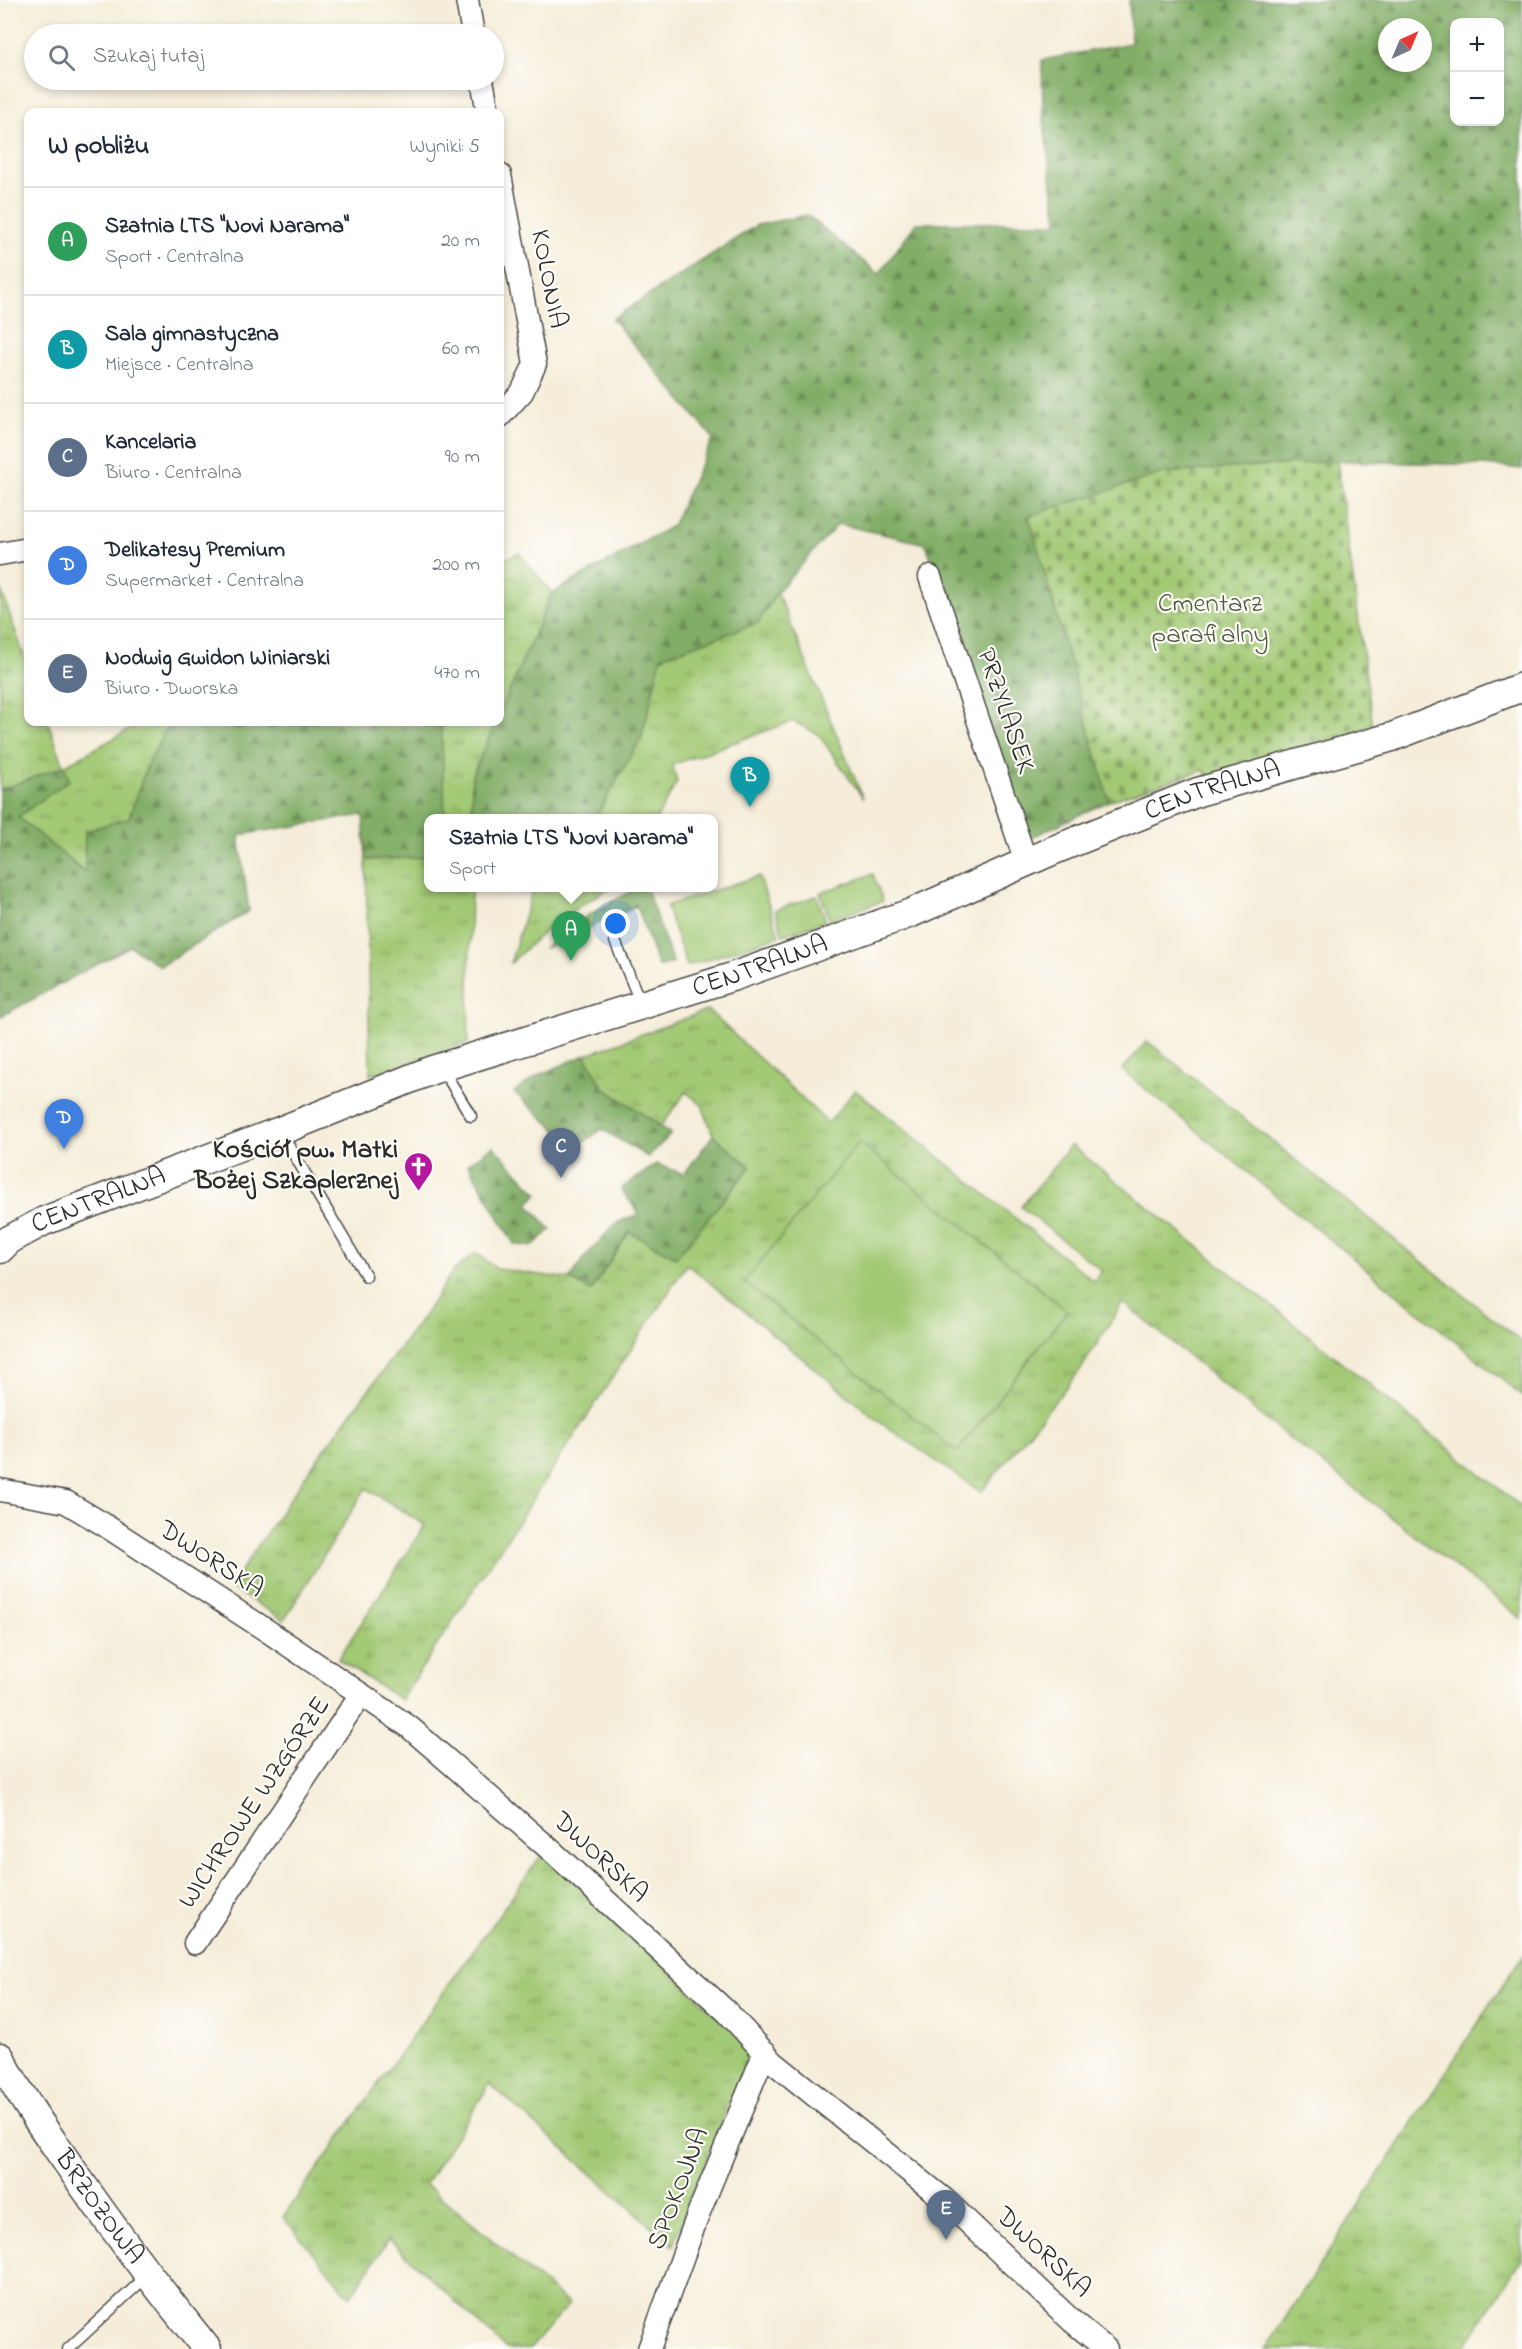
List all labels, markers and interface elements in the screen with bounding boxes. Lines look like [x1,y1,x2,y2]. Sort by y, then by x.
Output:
north arrow [1378,18,1432,72]
map controls [1450,18,1504,126]
button: + [1450,18,1504,72]
search box [24,24,504,90]
icon: search [45,41,78,74]
text: Szukaj tutaj [93,41,204,73]
button: − [1450,72,1504,126]
text: W pobliżu [48,128,149,166]
text: Wyniki: 5 [409,133,480,162]
text: Szatnia LTS "Novi Narama" [105,211,349,243]
street label: KOLONIA [519,226,577,332]
text: A [61,227,74,256]
text: 20 m [441,227,480,256]
text: Sport · Centralna [105,243,244,272]
text: Sala gimnastyczna [105,319,279,351]
text: B [61,335,74,364]
text: 60 m [442,335,480,364]
text: Miejsce · Centralna [105,351,254,380]
text: Kancelaria [105,427,196,459]
text: C [62,443,73,472]
text: 90 m [445,443,480,472]
text: Biuro · Centralna [105,459,242,488]
text: Delikatesy Premium [105,535,285,567]
text: D [60,551,75,580]
text: 200 m [432,551,480,580]
text: Supermarket · Centralna [105,567,304,596]
park label: Cmentarz parafialny [1151,585,1269,655]
text: Nodwig Gwidon Winiarski [105,643,330,675]
street label: PRZYLASEK [965,643,1045,780]
text: E [61,659,74,688]
text: 470 m [434,659,480,688]
text: Biuro · Dworska [105,675,238,704]
street label: CENTRALNA [1139,750,1285,831]
pin: B [730,758,770,807]
popup [424,814,718,892]
text: Szatnia LTS "Novi Narama" [449,823,693,855]
text: Sport [449,855,496,884]
your location [601,909,630,938]
pin: A [552,912,590,961]
street label: CENTRALNA [687,925,833,1008]
pin: D [44,1100,84,1149]
pin: C [542,1128,580,1178]
place label: Kościół pw. Matki Bożej Szkaplerznej [192,1131,400,1201]
church icon: Kościół pw. Matki Bożej Szkaplerznej [403,1150,435,1192]
street label: CENTRALNA [24,1157,172,1244]
street label: DWORSKA [150,1511,271,1609]
street label: WICHROWE WZGÓRZE [169,1689,341,1917]
street label: DWORSKA [543,1803,657,1913]
street label: SPOKOJNA [638,2122,720,2256]
street label: BRZOZOWA [44,2141,154,2273]
pin: E [926,2190,966,2240]
street label: DWORSKA [986,2198,1100,2308]

